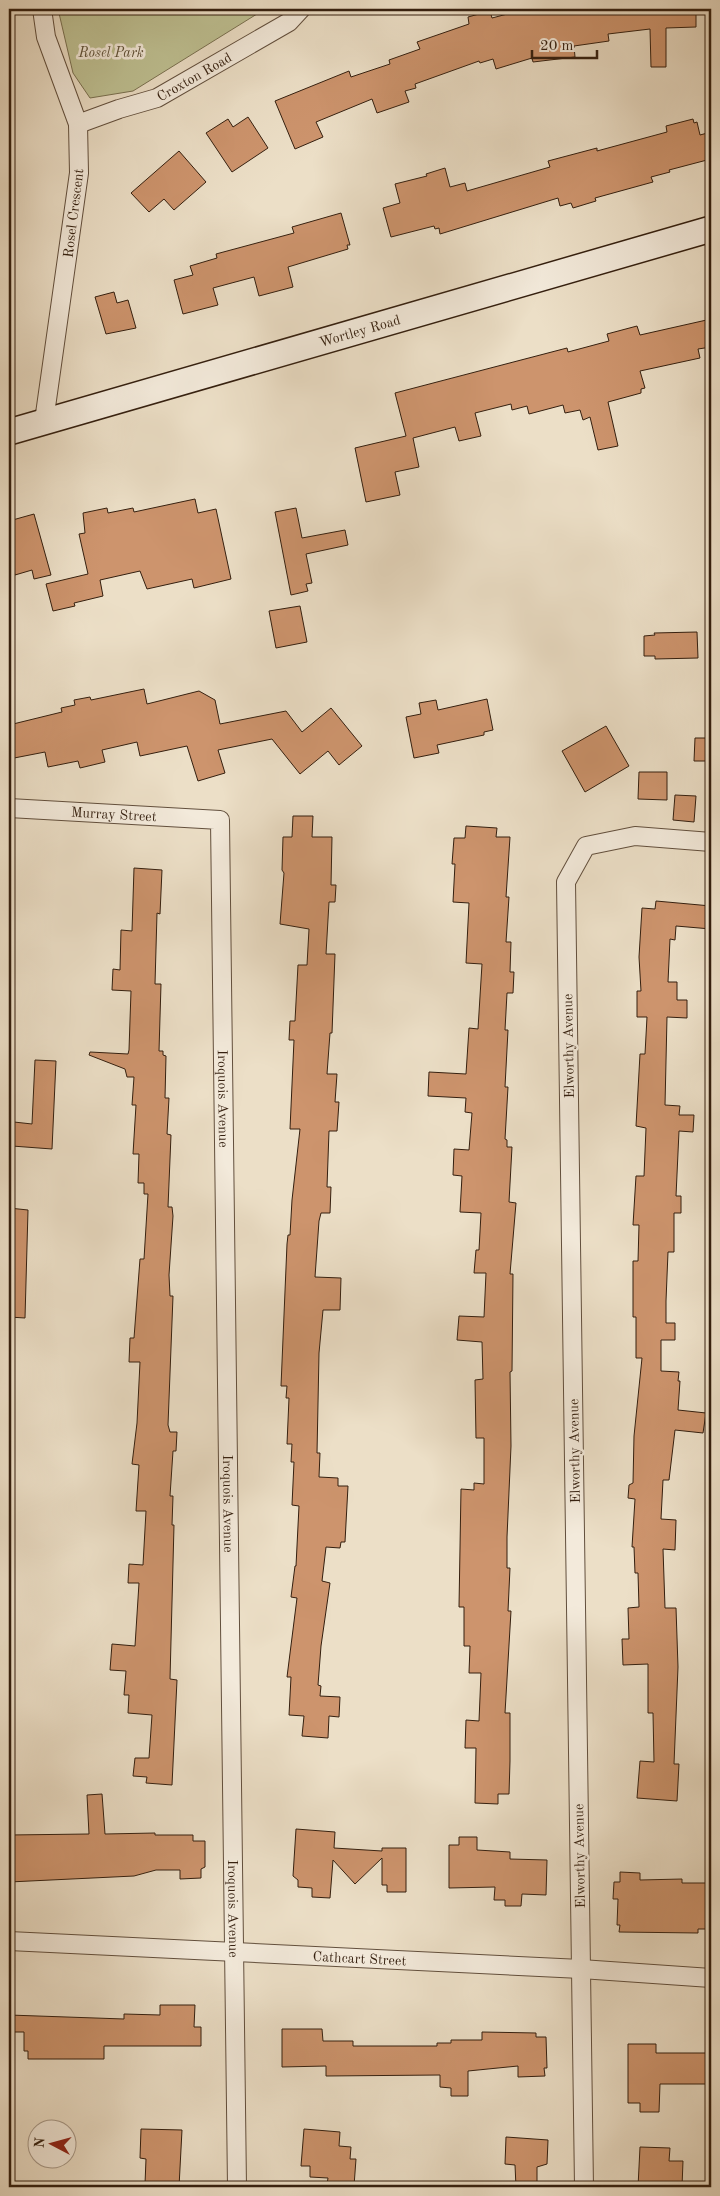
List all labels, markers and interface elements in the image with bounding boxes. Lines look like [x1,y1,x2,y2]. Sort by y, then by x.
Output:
scale bar [532,28,598,60]
text: 20 m [540,39,574,54]
park label: Rosel Park [77,46,144,60]
street label: Croxton Road [155,51,234,104]
street label: Rosel Crescent [62,168,86,259]
street label: Wortley Road [318,313,402,350]
street label: Murray Street [70,806,157,824]
street label: Elworthy Avenue [561,994,577,1098]
street label: Iroquois Avenue [215,1050,230,1148]
street label: Elworthy Avenue [567,1399,583,1503]
street label: Iroquois Avenue [220,1455,235,1553]
street label: Elworthy Avenue [572,1804,588,1908]
street label: Iroquois Avenue [225,1860,240,1958]
street label: Cathcart Street [312,1950,407,1968]
north arrow [28,2118,78,2168]
text: N [33,2136,48,2149]

